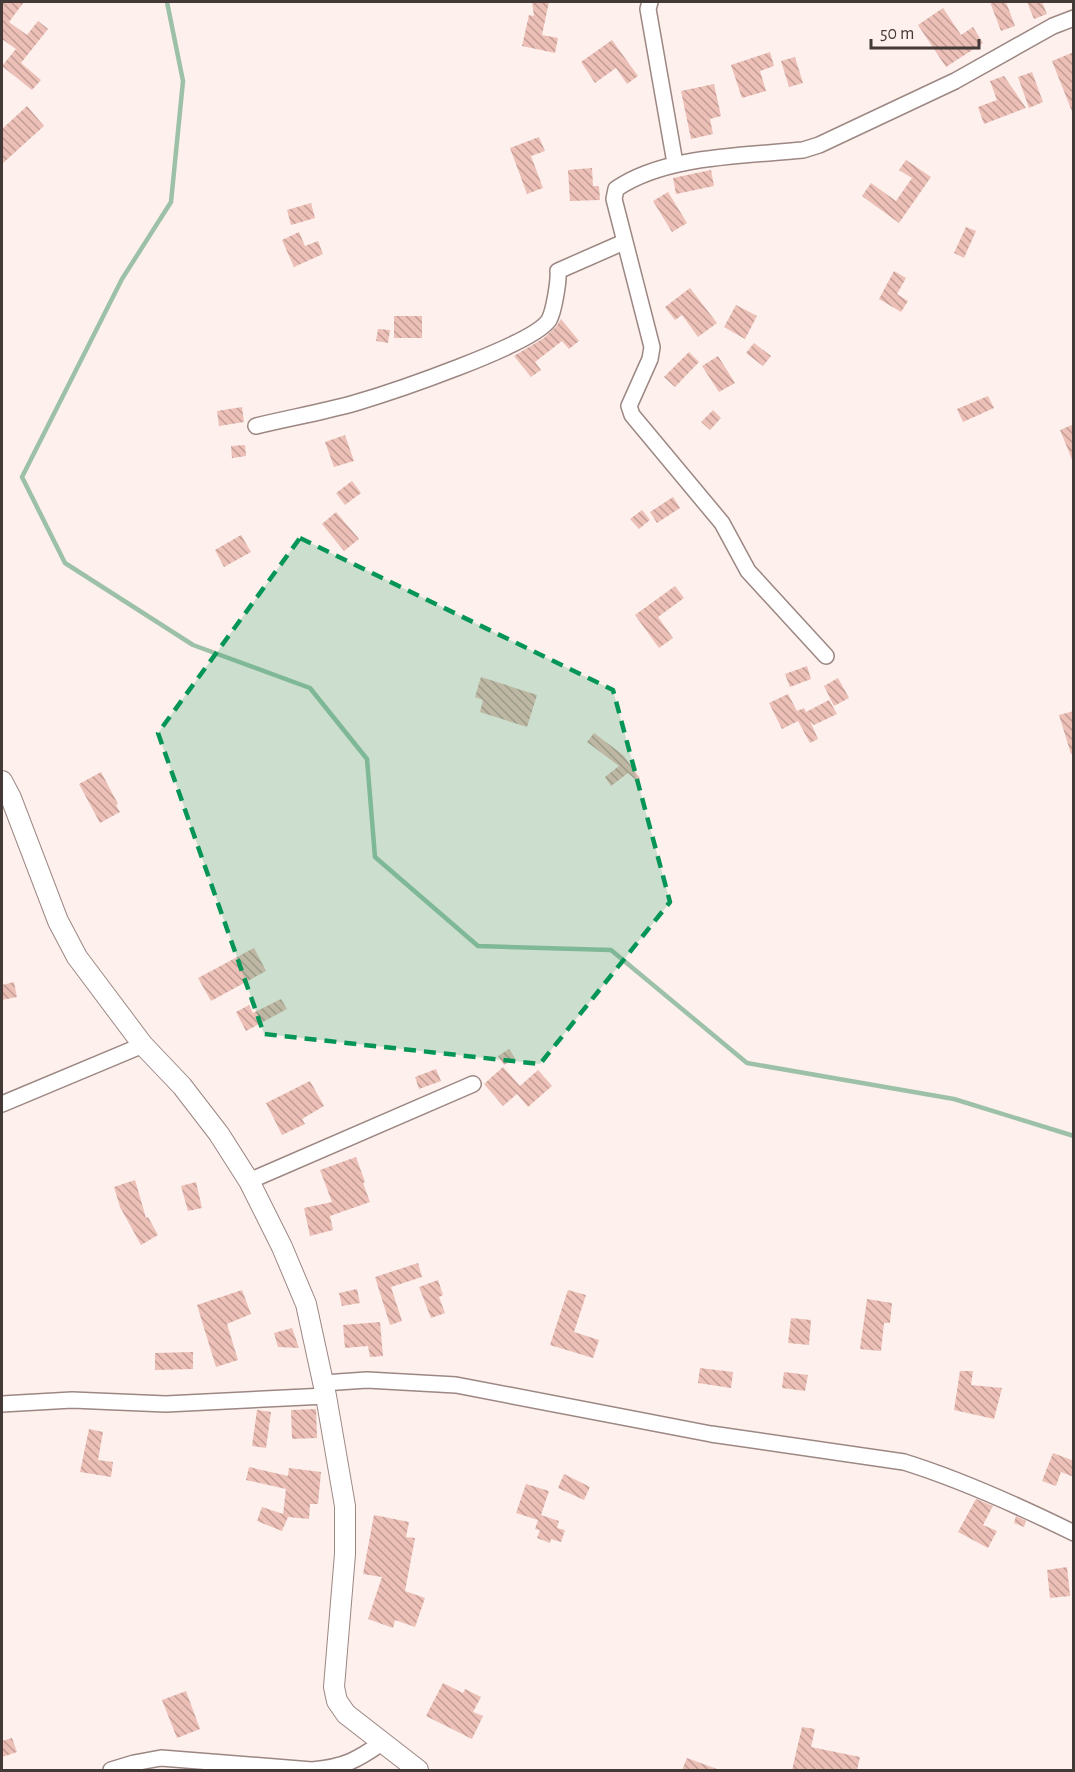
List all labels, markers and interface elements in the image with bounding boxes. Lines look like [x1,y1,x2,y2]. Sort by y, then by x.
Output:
scale bar [871,12,979,50]
text: 50 m [880,25,914,43]

